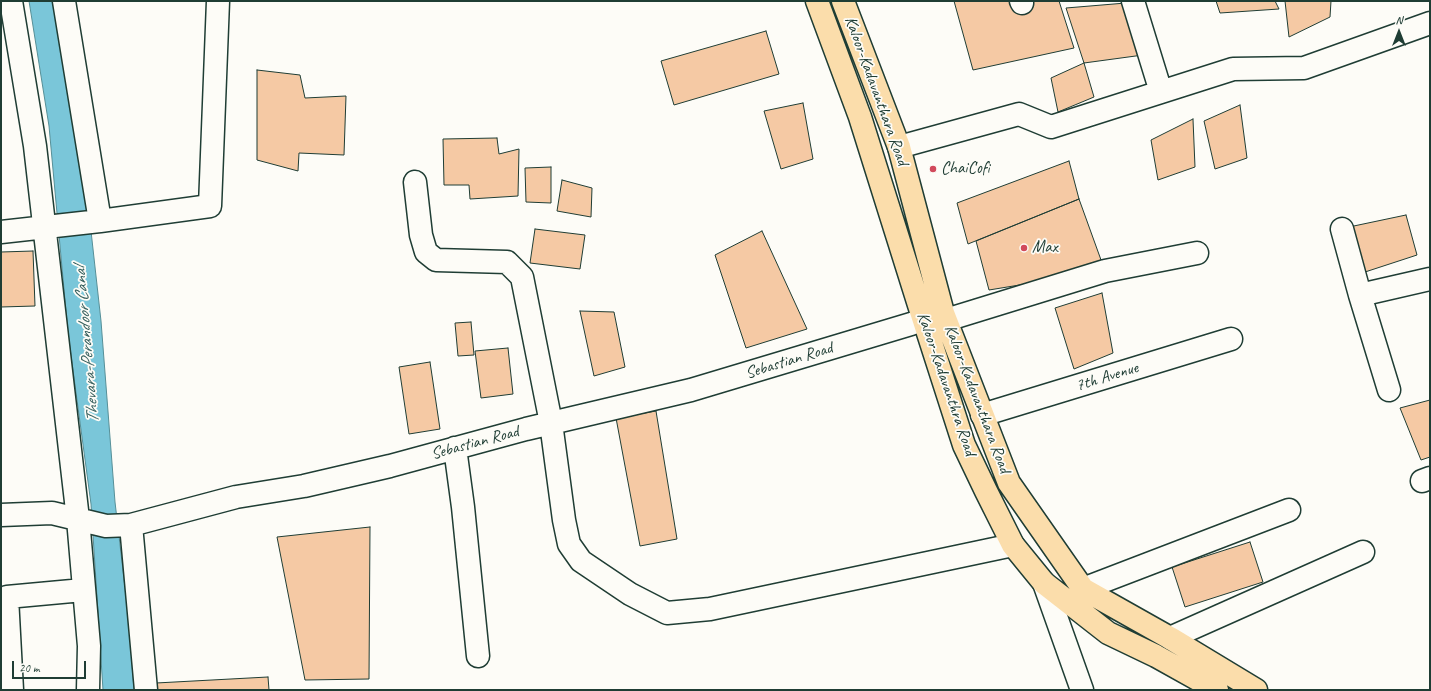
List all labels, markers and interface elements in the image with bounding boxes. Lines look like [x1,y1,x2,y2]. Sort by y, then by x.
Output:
north arrow [1379,12,1419,52]
text: N [1396,13,1402,27]
street label: Kaloor-Kadavanthara Road [840,14,912,168]
place label: ChaiCofi [941,159,990,179]
marker: ChaiCofi [928,164,938,174]
place label: Max [1032,238,1057,258]
marker: Max [1019,243,1029,253]
water label: Thevara-Perandoor Canal [69,266,105,424]
street label: Kaloor-Kadavanthra Road [912,310,980,458]
street label: Kaloor-Kadavanthara Road [939,322,1015,476]
street label: Sebastian Road [743,338,835,384]
street label: 7th Avenue [1073,358,1141,396]
street label: Sebastian Road [429,422,521,464]
scale bar [14,653,88,679]
text: 20 m [19,660,39,676]

